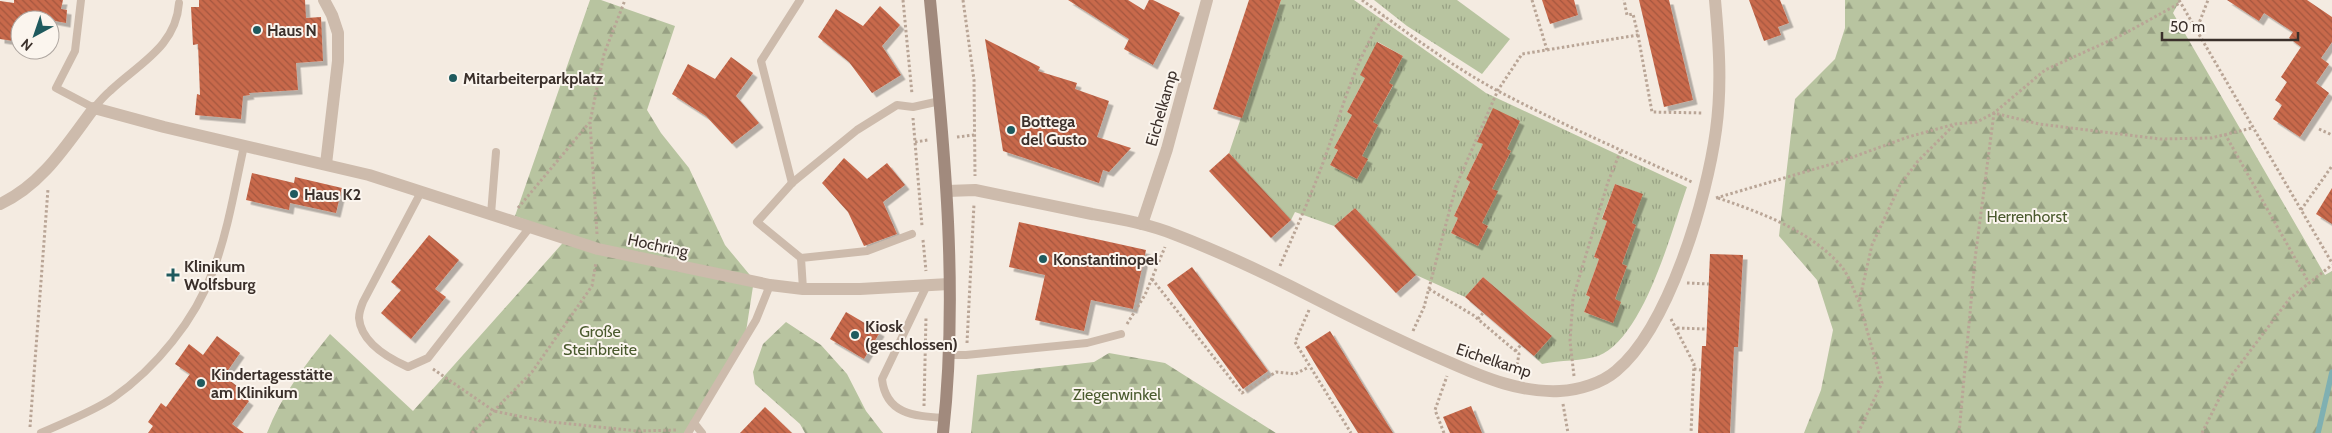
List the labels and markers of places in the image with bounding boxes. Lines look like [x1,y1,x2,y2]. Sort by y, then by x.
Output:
place label: Haus N [267,21,317,40]
marker: Haus N [251,24,263,36]
place label: Mitarbeiterparkplatz [463,69,604,88]
marker: Mitarbeiterparkplatz [447,72,459,84]
place label: Bottega del Gusto [1021,112,1087,149]
marker: Bottega del Gusto [1005,124,1017,136]
place label: Haus K2 [304,185,361,204]
marker: Haus K2 [288,188,300,200]
place label: Konstantinopel [1053,250,1158,269]
marker: Konstantinopel [1037,253,1049,265]
place label: Klinikum Wolfsburg [184,257,255,294]
marker: Klinikum Wolfsburg [166,268,180,282]
place label: Kiosk (geschlossen) [865,317,958,354]
marker: Kiosk (geschlossen) [849,329,861,341]
place label: Kindertagesstätte am Klinikum [211,365,333,402]
marker: Kindertagesstätte am Klinikum [195,377,207,389]

